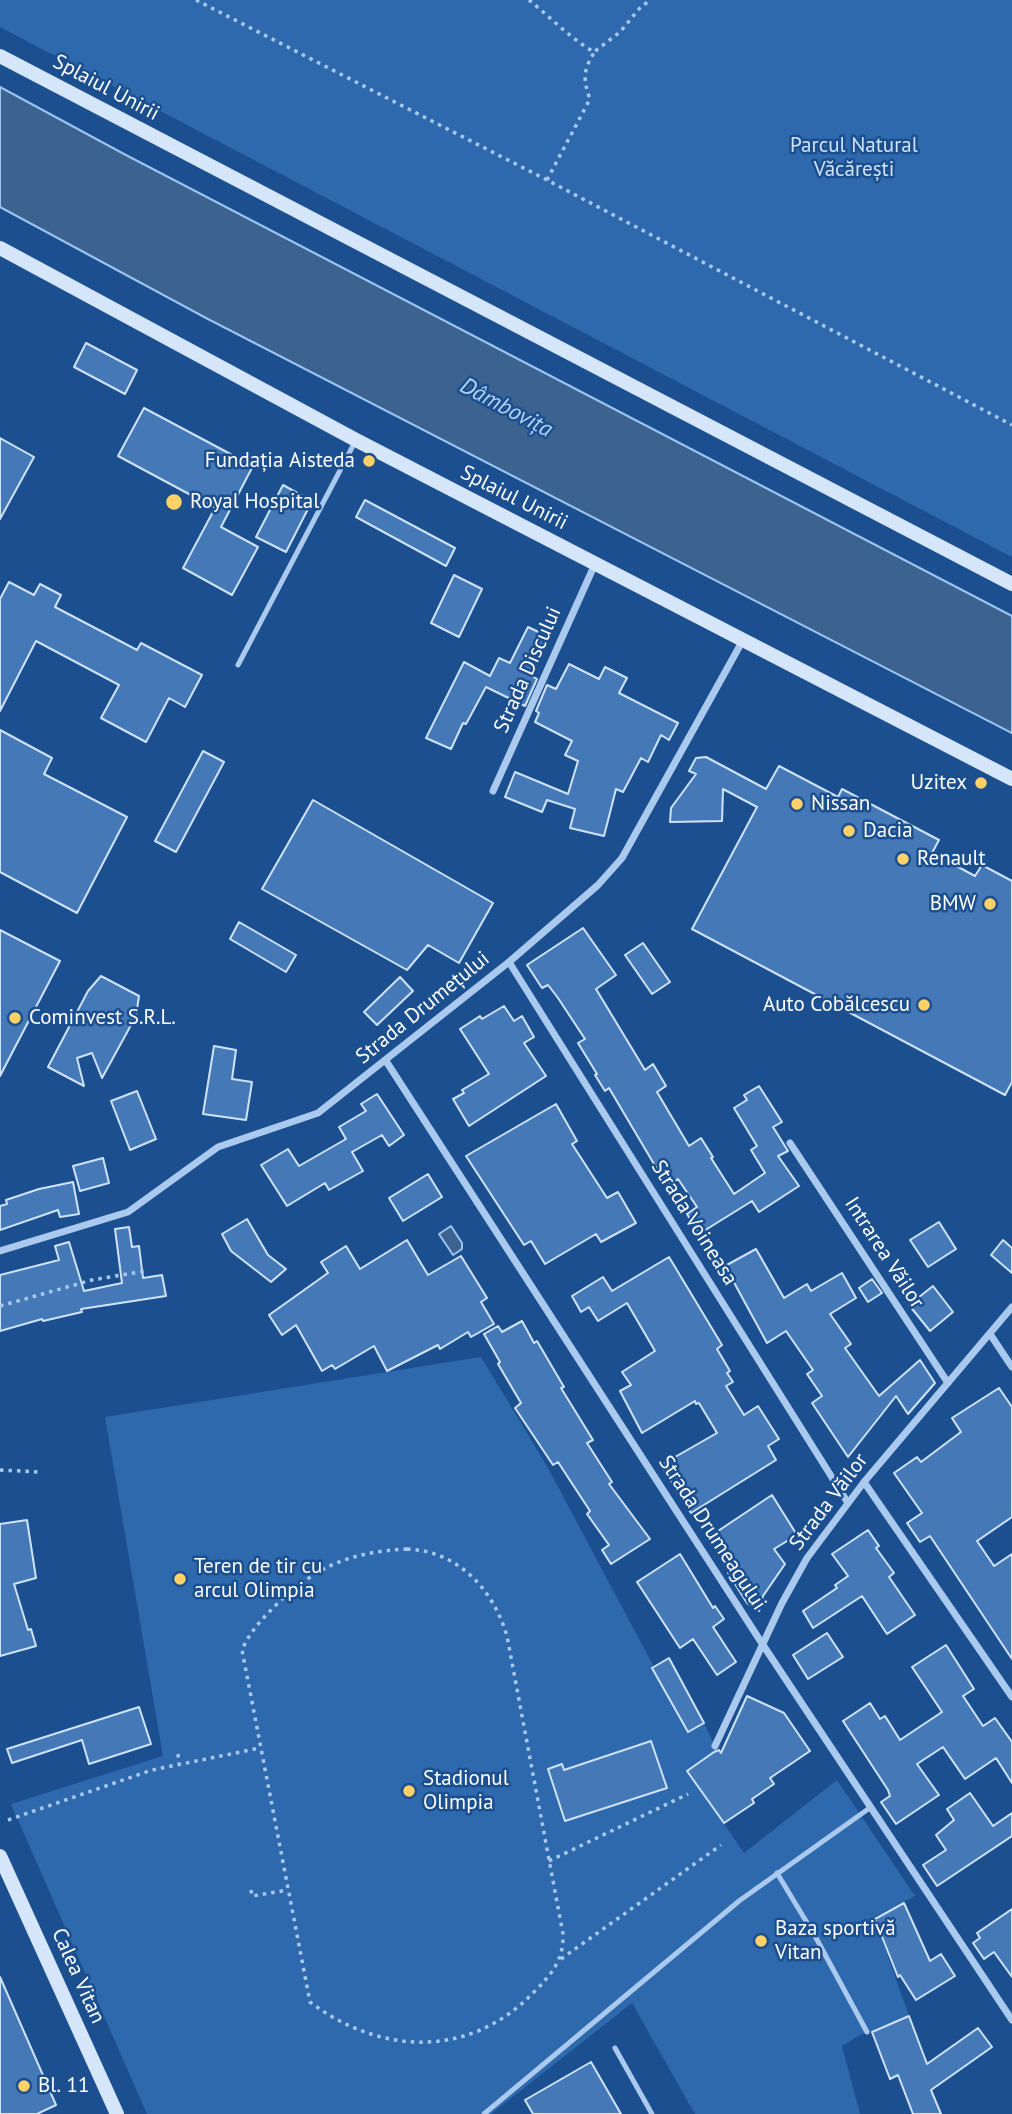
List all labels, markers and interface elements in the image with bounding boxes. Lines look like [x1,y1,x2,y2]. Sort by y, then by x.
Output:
street label: Splaiul Unirii [48,49,164,127]
park label: Parcul Natural Văcărești [790,133,918,183]
water label: Dâmbovița [455,372,557,444]
place label: Fundația Aisteda [205,448,355,474]
marker: Fundația Aisteda [361,453,377,469]
street label: Splaiul Unirii [456,460,572,536]
place label: Royal Hospital [190,489,319,515]
marker: Royal Hospital [164,492,184,512]
street label: Strada Discului [489,603,567,737]
place label: Uzitex [910,770,967,796]
marker: Uzitex [973,775,989,791]
place label: Nissan [811,791,870,817]
marker: Nissan [789,796,805,812]
place label: Dacia [863,818,913,844]
marker: Dacia [841,823,857,839]
place label: Renault [917,846,986,872]
marker: Renault [895,851,911,867]
place label: BMW [930,891,976,917]
marker: BMW [982,896,998,912]
street label: Strada Drumețului [351,946,495,1070]
place label: Auto Cobălcescu [763,992,910,1018]
marker: Auto Cobălcescu [916,997,932,1013]
place label: Cominvest S.R.L. [29,1005,176,1031]
marker: Cominvest S.R.L. [7,1010,23,1026]
street label: Strada Voineasa [646,1156,742,1290]
street label: Intrarea Văilor [839,1193,929,1313]
street label: Strada Văilor [784,1449,874,1555]
street label: Strada Drumeagului [653,1451,771,1615]
place label: Teren de tir cu arcul Olimpia [194,1554,322,1604]
marker: Teren de tir cu arcul Olimpia [172,1571,188,1587]
place label: Stadionul Olimpia [423,1766,509,1816]
marker: Stadionul Olimpia [401,1783,417,1799]
place label: Baza sportivă Vitan [775,1916,896,1966]
street label: Calea Vitan [46,1925,110,2027]
marker: Baza sportivă Vitan [753,1933,769,1949]
place label: Bl. 11 [38,2073,89,2099]
marker: Bl. 11 [16,2078,32,2094]

